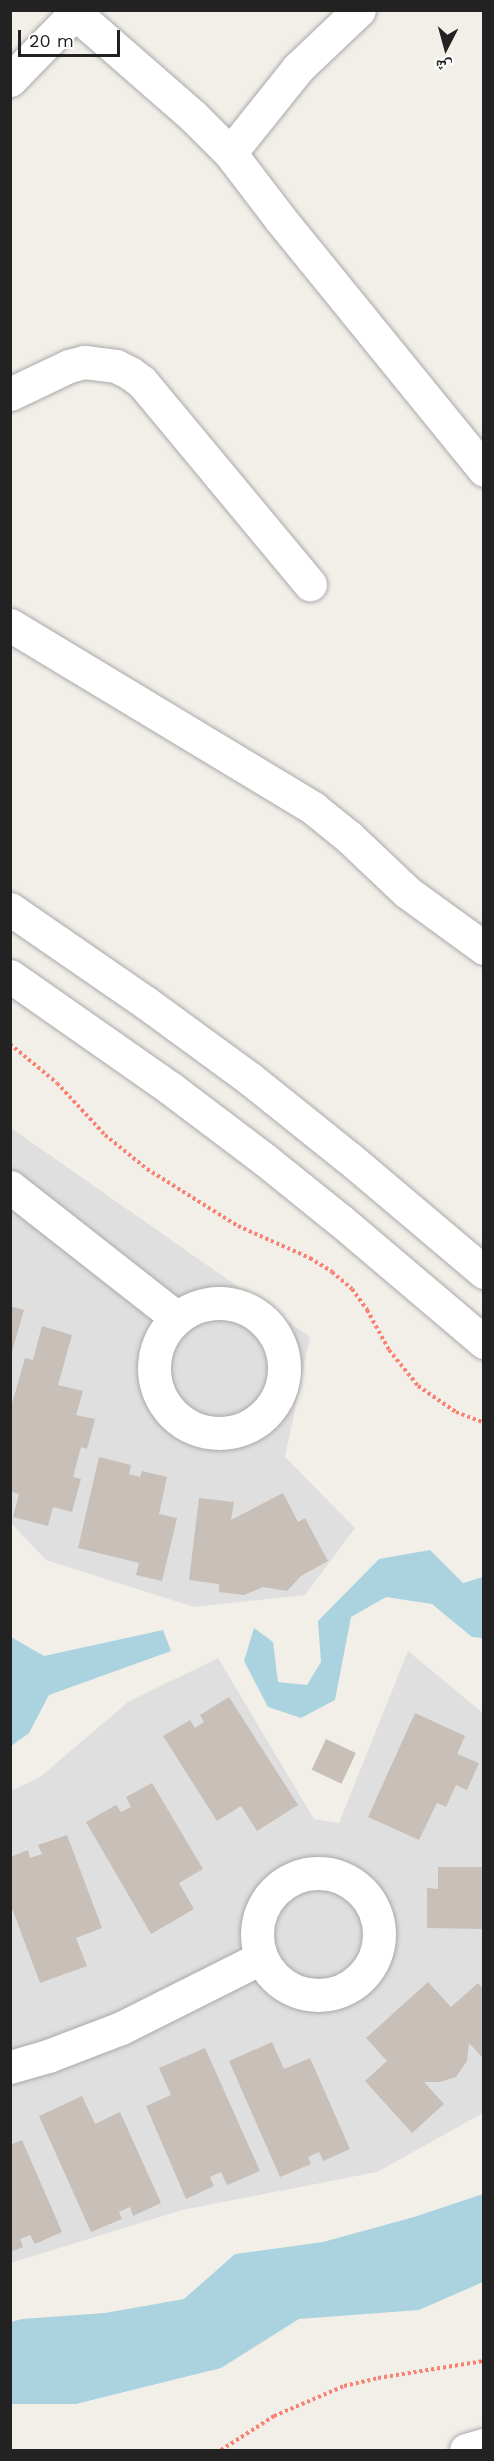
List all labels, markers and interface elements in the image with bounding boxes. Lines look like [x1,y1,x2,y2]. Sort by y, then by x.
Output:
scale bar [21,18,123,56]
north arrow [416,18,476,78]
text: 20 m [29,30,74,51]
text: ش [435,56,454,77]

